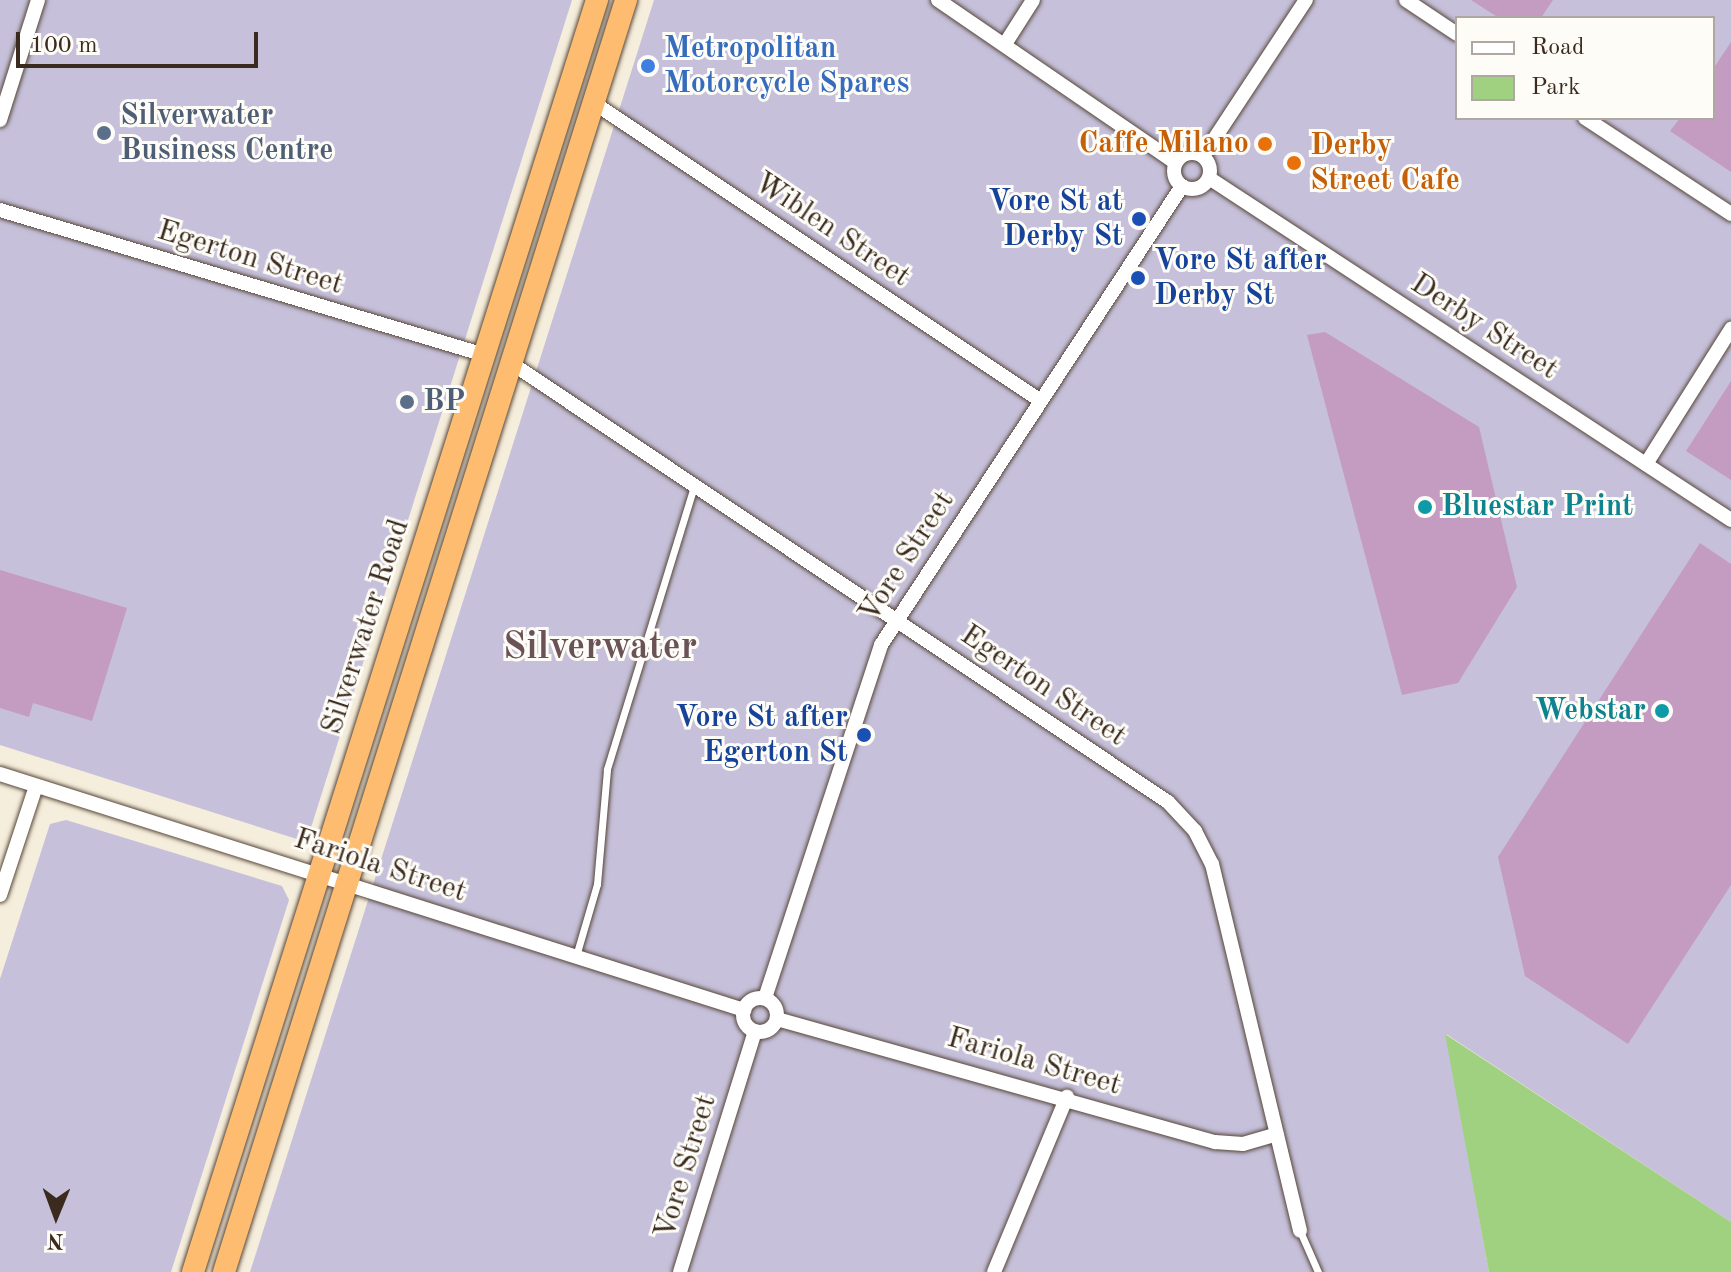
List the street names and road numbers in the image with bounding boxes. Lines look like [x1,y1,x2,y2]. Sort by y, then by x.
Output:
street label: Wiblen Street [747,165,917,295]
street label: Egerton Street [153,213,347,303]
street label: Derby Street [1403,266,1565,388]
street label: Vore Street [851,485,963,629]
street label: Silverwater Road [314,515,418,739]
street label: Egerton Street [953,617,1133,755]
street label: Fariola Street [289,821,471,911]
street label: Fariola Street [943,1020,1125,1104]
street label: Vore Street [647,1090,725,1244]

